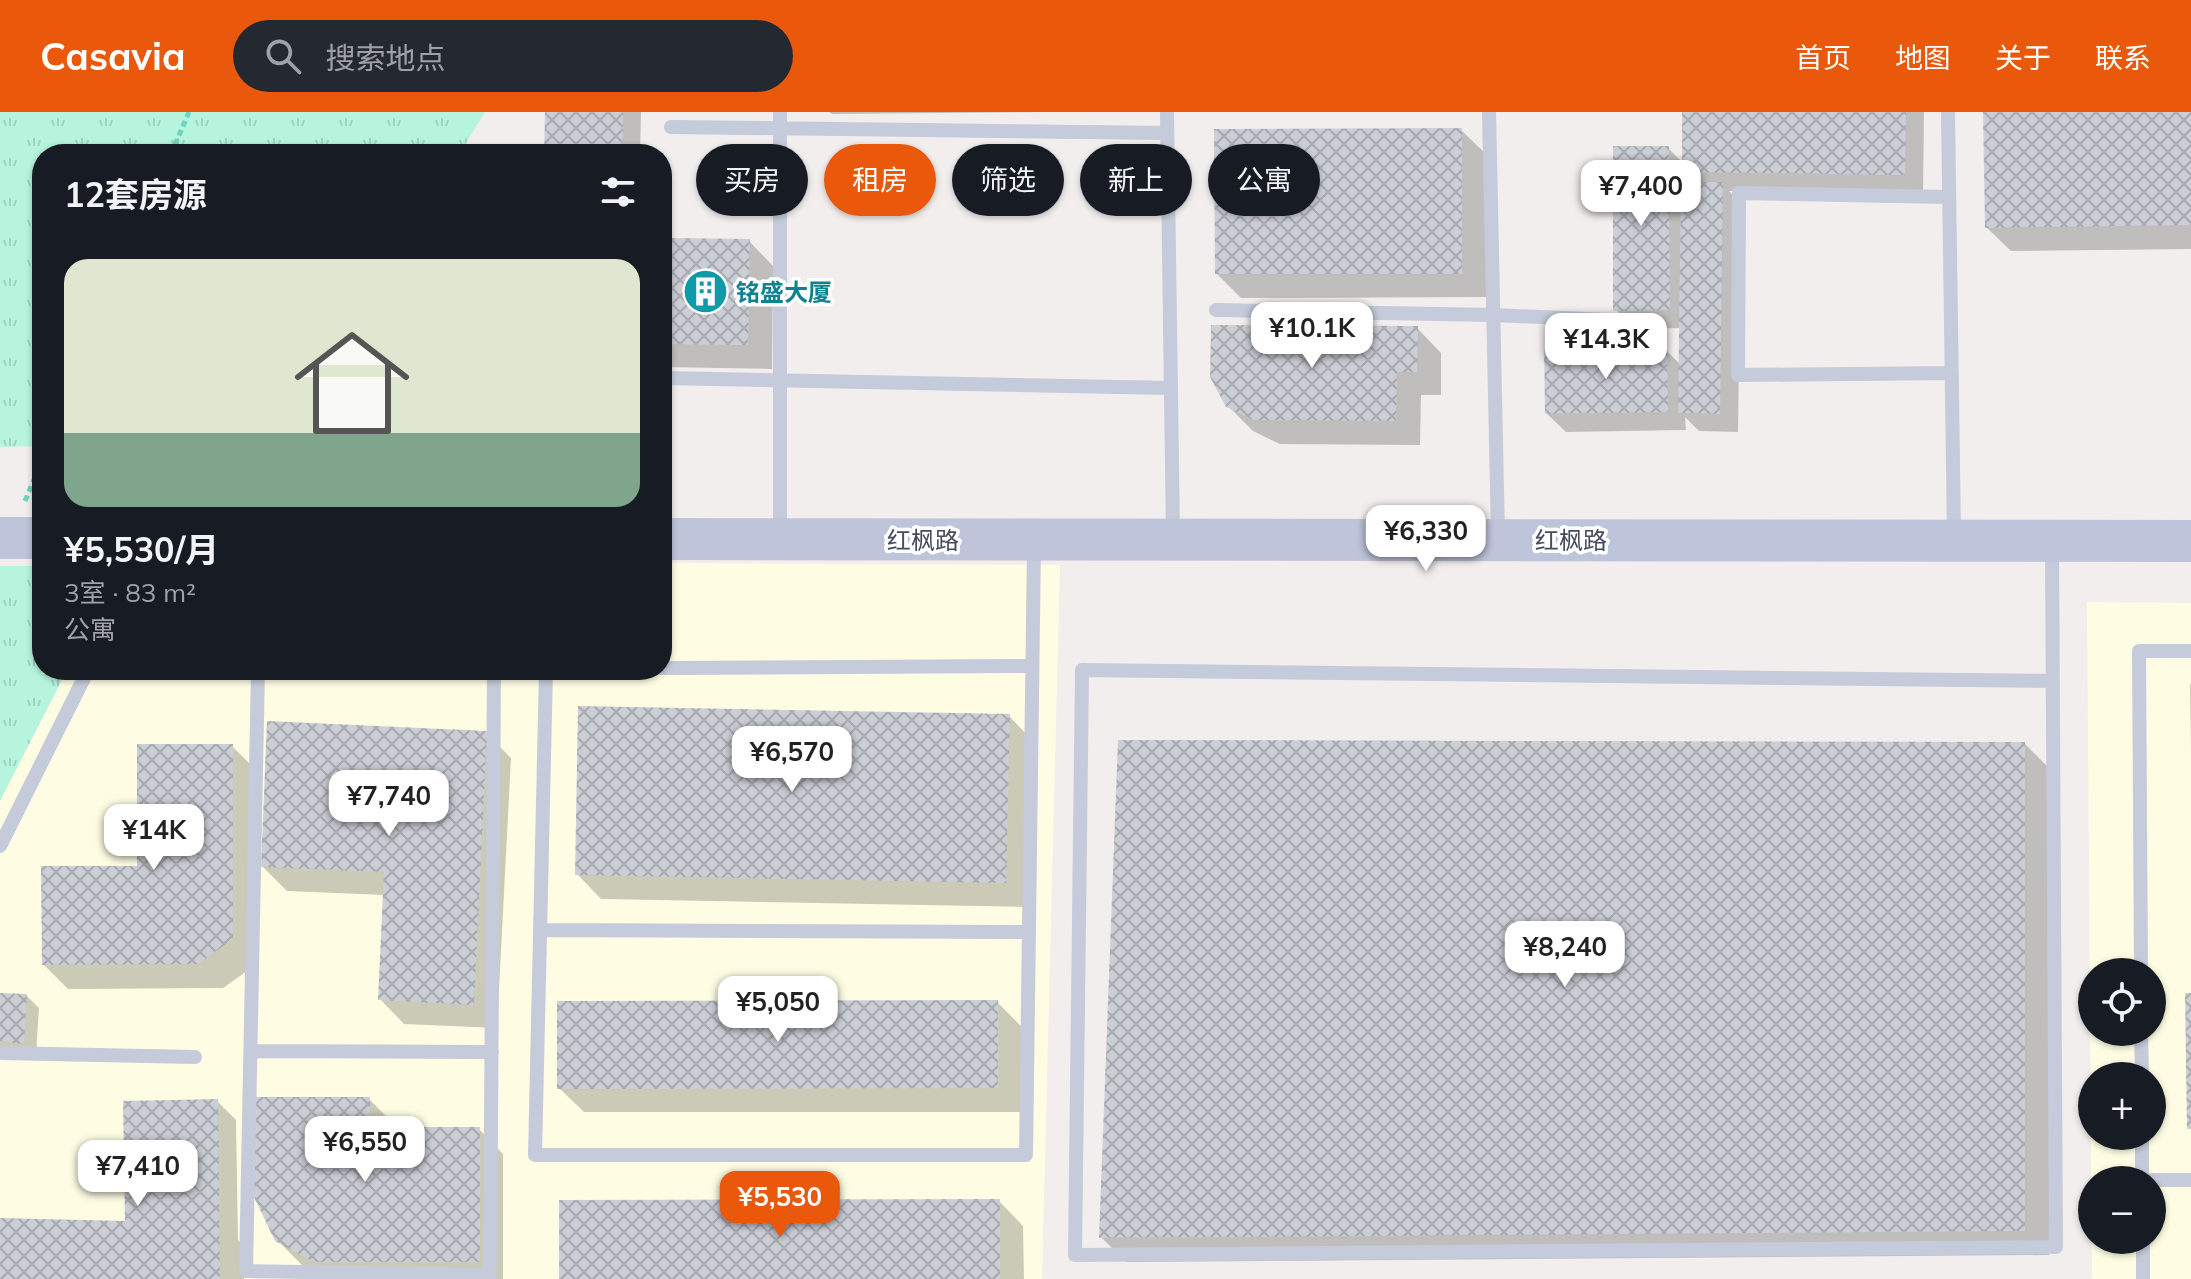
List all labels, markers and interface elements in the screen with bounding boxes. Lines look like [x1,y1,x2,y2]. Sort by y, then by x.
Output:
search box [233,20,793,92]
text: Casavia [40,32,185,80]
icon: search [261,34,305,78]
text: 搜索地点 [325,39,445,77]
text: 首页 [1795,40,1851,75]
text: 地图 [1895,40,1951,75]
text: 关于 [1995,40,2051,75]
text: 联系 [2095,40,2151,75]
chip: 买房 [696,144,808,216]
chip: 租房 [824,144,936,216]
chip: 筛选 [952,144,1064,216]
chip: 新上 [1080,144,1192,216]
chip: 公寓 [1208,144,1320,216]
pin: ¥7,400 [1576,160,1706,228]
text: ¥7,400 [1599,169,1683,202]
icon: filters [596,170,640,214]
text: 12套房源 [64,173,207,216]
building icon: 铭盛大厦 [681,268,729,316]
place label: 铭盛大厦 [736,277,832,307]
pin: ¥10.1K [1247,302,1377,370]
icon: home [280,311,424,455]
text: ¥10.1K [1269,311,1355,344]
pin: ¥14.3K [1541,313,1671,381]
text: ¥14.3K [1563,322,1649,355]
pin: ¥6,330 [1361,505,1491,573]
text: ¥6,330 [1384,514,1468,547]
street label: 红枫路 [887,525,959,555]
street label: 红枫路 [1535,525,1607,555]
text: ¥5,530/月 [64,528,219,571]
text: 3室 · 83 m² [64,576,196,609]
text: 公寓 [64,613,116,646]
pin: ¥6,570 [727,726,857,794]
text: ¥6,570 [750,735,834,768]
pin: ¥7,740 [324,770,454,838]
text: ¥7,740 [347,779,431,812]
pin: ¥14K [107,804,201,872]
text: ¥14K [122,813,186,846]
pin: ¥8,240 [1500,921,1630,989]
text: ¥8,240 [1523,930,1607,963]
map controls [2078,958,2166,1254]
button: locate [2078,958,2166,1046]
pin: ¥5,050 [713,976,843,1044]
text: ¥5,050 [736,985,820,1018]
button: + [2078,1062,2166,1150]
pin: ¥6,550 [300,1116,430,1184]
text: ¥6,550 [323,1125,407,1158]
pin: ¥7,410 [73,1140,203,1208]
text: ¥7,410 [96,1149,180,1182]
button: − [2078,1166,2166,1254]
pin: ¥5,530 [715,1171,845,1239]
text: ¥5,530 [738,1180,822,1213]

